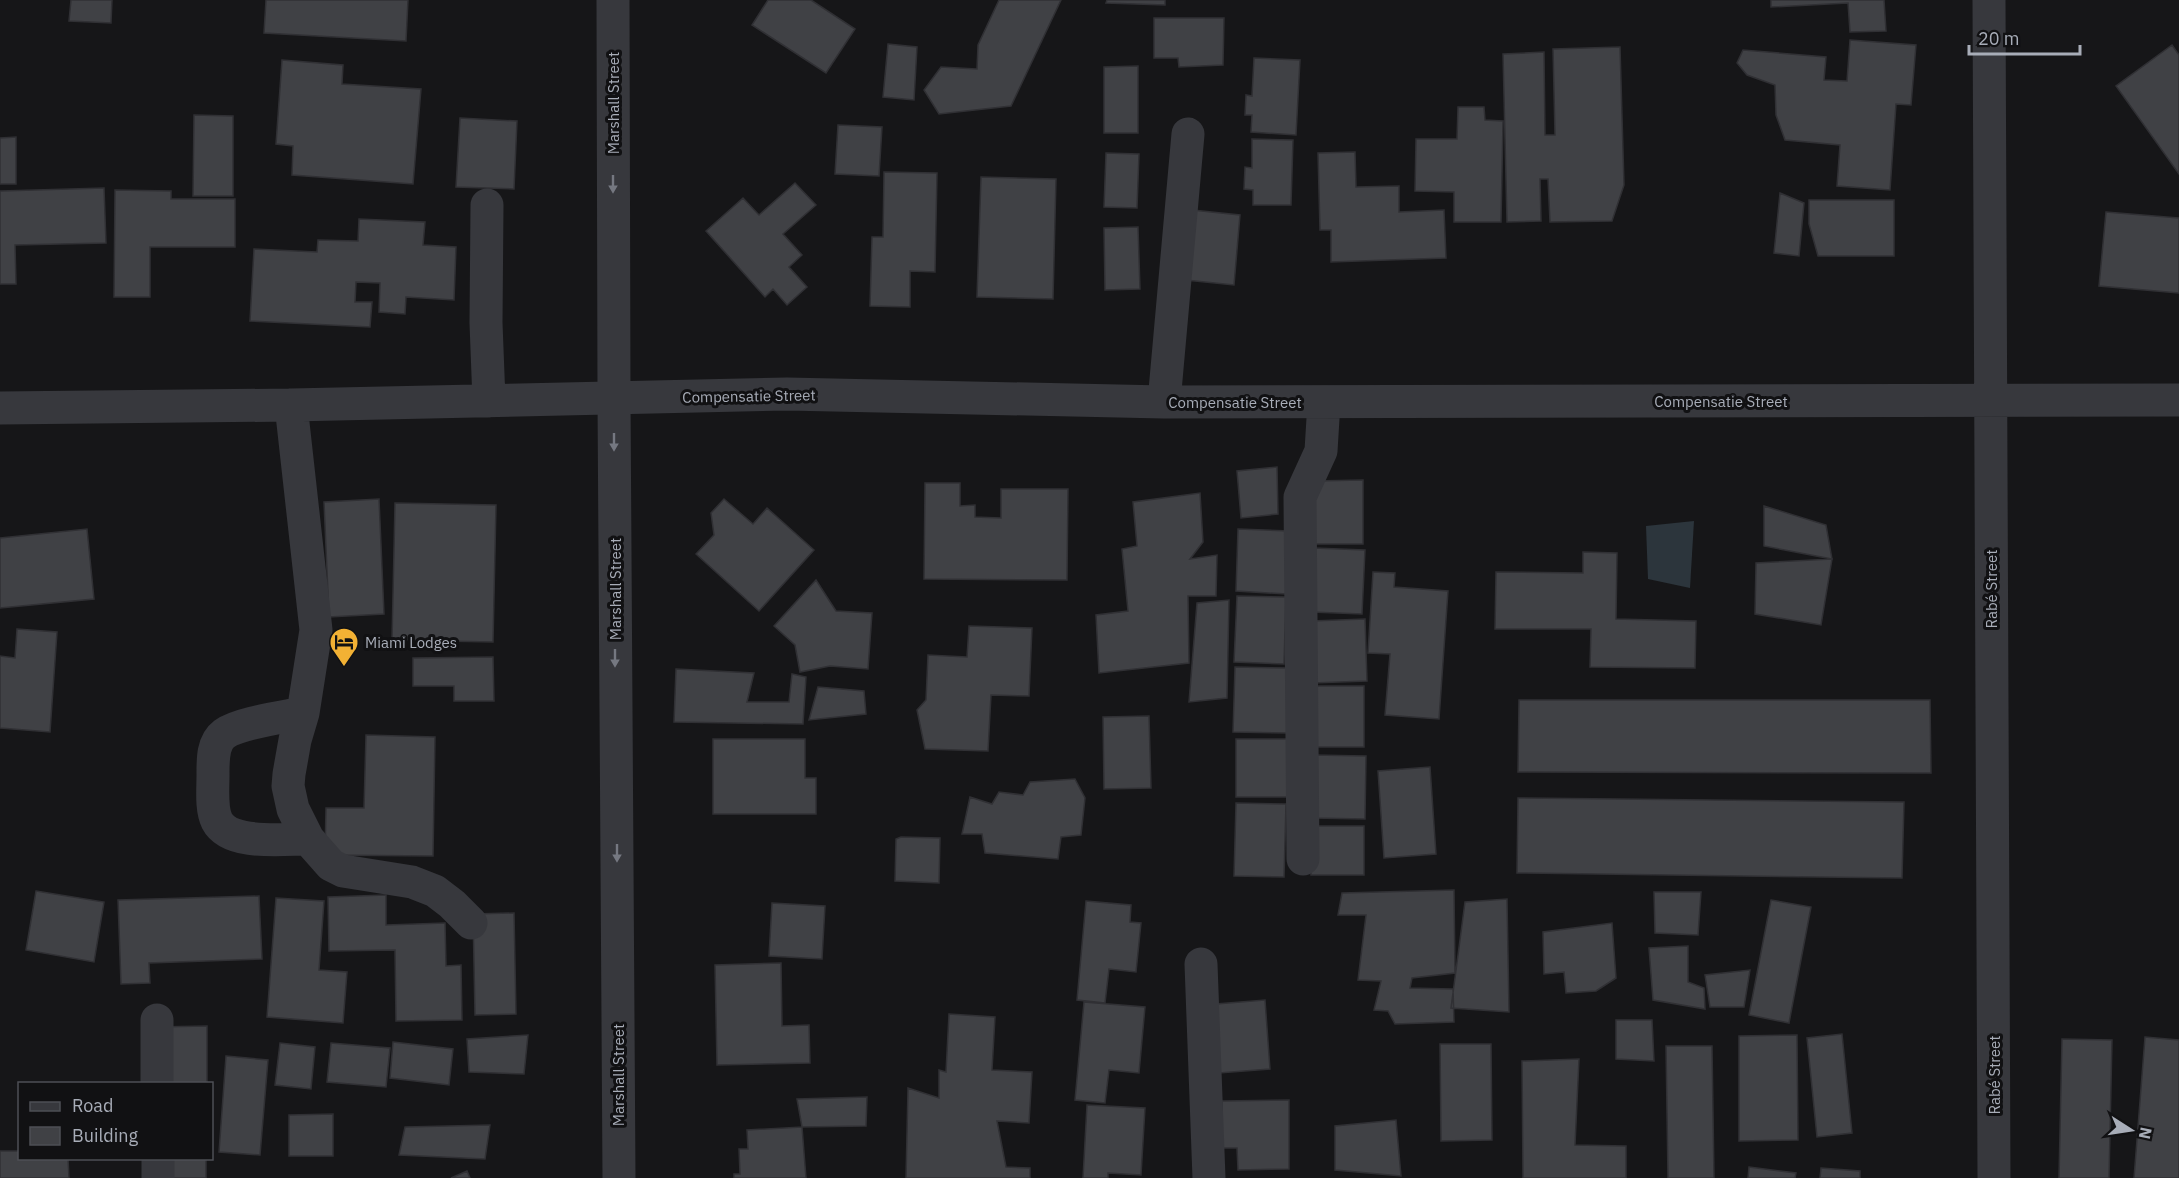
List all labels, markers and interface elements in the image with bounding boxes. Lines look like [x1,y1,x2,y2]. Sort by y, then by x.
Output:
scale bar [1969,18,2080,56]
text: 20 m [1978,27,2020,50]
street label: Marshall Street [604,52,623,154]
one-way arrow [608,175,618,194]
street label: Compensatie Street [682,385,816,407]
street label: Compensatie Street [1654,392,1788,411]
street label: Compensatie Street [1168,393,1302,412]
one-way arrow [609,433,619,452]
street label: Marshall Street [606,538,625,640]
street label: Rabé Street [1982,549,2001,629]
hotel icon: Miami Lodges [328,626,360,668]
place label: Miami Lodges [365,633,457,652]
one-way arrow [610,649,620,668]
one-way arrow [612,844,622,863]
street label: Marshall Street [609,1024,628,1126]
street label: Rabé Street [1985,1035,2004,1115]
legend [18,1082,213,1160]
text: Road [72,1094,113,1117]
north arrow [2101,1100,2161,1160]
text: Building [72,1124,139,1147]
text: N [2135,1125,2157,1141]

